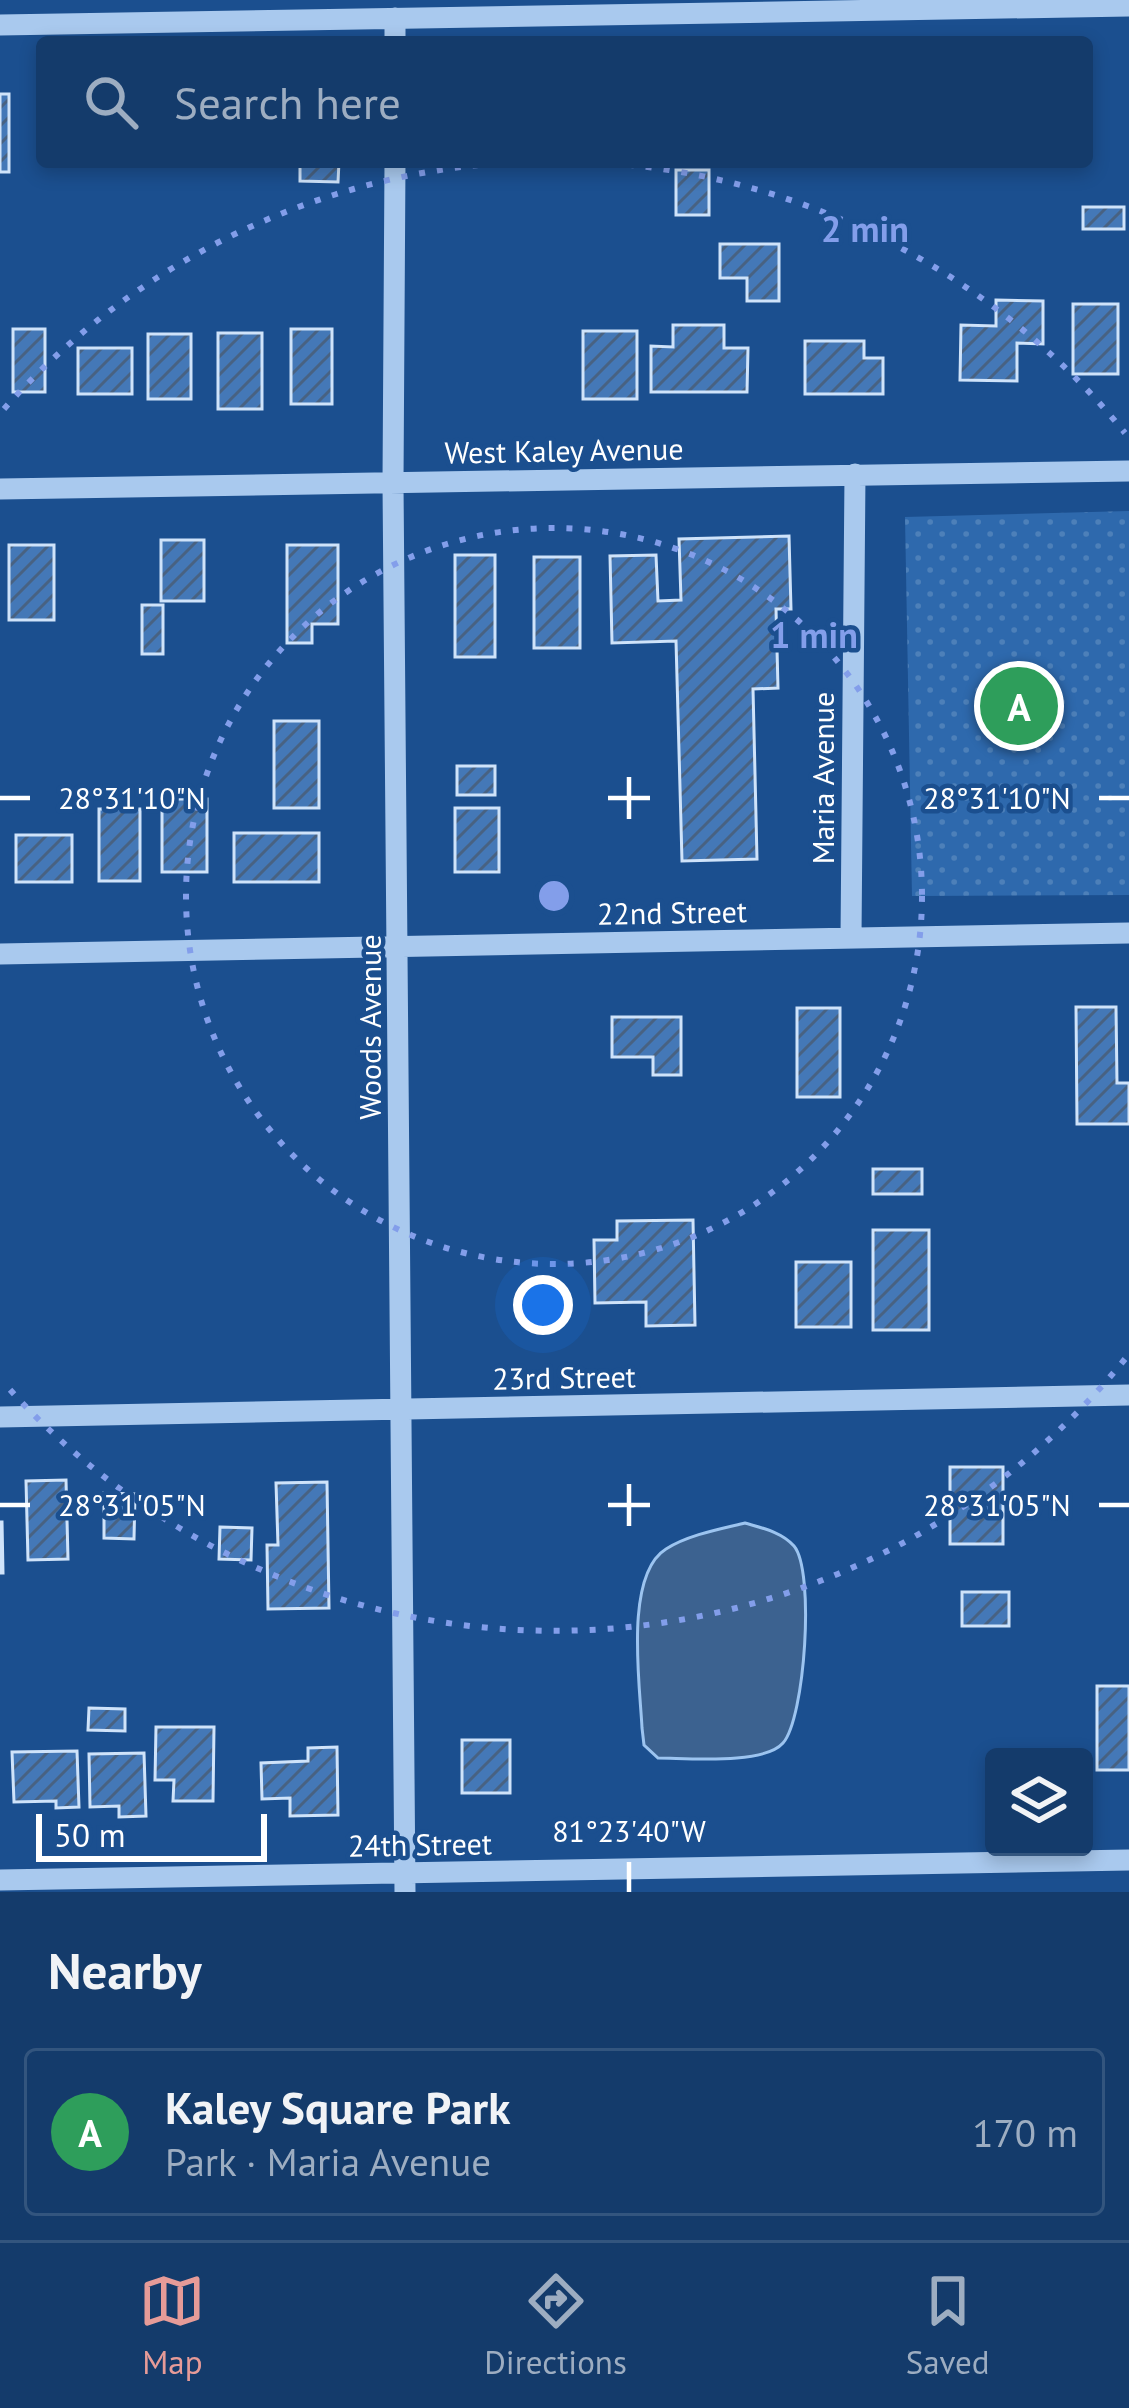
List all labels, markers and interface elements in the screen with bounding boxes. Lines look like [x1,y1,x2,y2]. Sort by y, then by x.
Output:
search box [36,36,1093,168]
icon: search [78,69,144,135]
text: Search here [174,73,401,131]
text: 2 min [821,205,909,252]
street label: West Kaley Avenue [444,428,684,472]
text: 1 min [770,611,858,658]
pin: A [980,661,1058,751]
street label: Maria Avenue [803,692,842,864]
text: 28°31'10"N [58,778,206,817]
text: 28°31'10"N [923,778,1071,817]
centre of rings [533,875,575,917]
street label: 22nd Street [597,891,747,933]
street label: Woods Avenue [350,934,389,1120]
your location [513,1275,573,1335]
street label: 23rd Street [492,1356,636,1398]
text: 28°31'05"N [58,1485,206,1524]
text: 28°31'05"N [923,1485,1071,1524]
map controls [985,1748,1093,1856]
button: layers [985,1748,1093,1856]
scale bar [36,1808,267,1861]
text: 81°23'40"W [552,1811,706,1850]
text: 50 m [54,1813,126,1856]
street label: 24th Street [348,1823,492,1865]
text: Nearby [48,1937,202,2003]
text: Kaley Square Park [165,2078,510,2136]
text: A [78,2107,102,2158]
text: 170 m [972,2107,1078,2158]
text: Park · Maria Avenue [165,2136,491,2187]
tab: Map [139,2268,205,2383]
tab: Directions [484,2268,627,2383]
tab: Saved [906,2268,990,2383]

